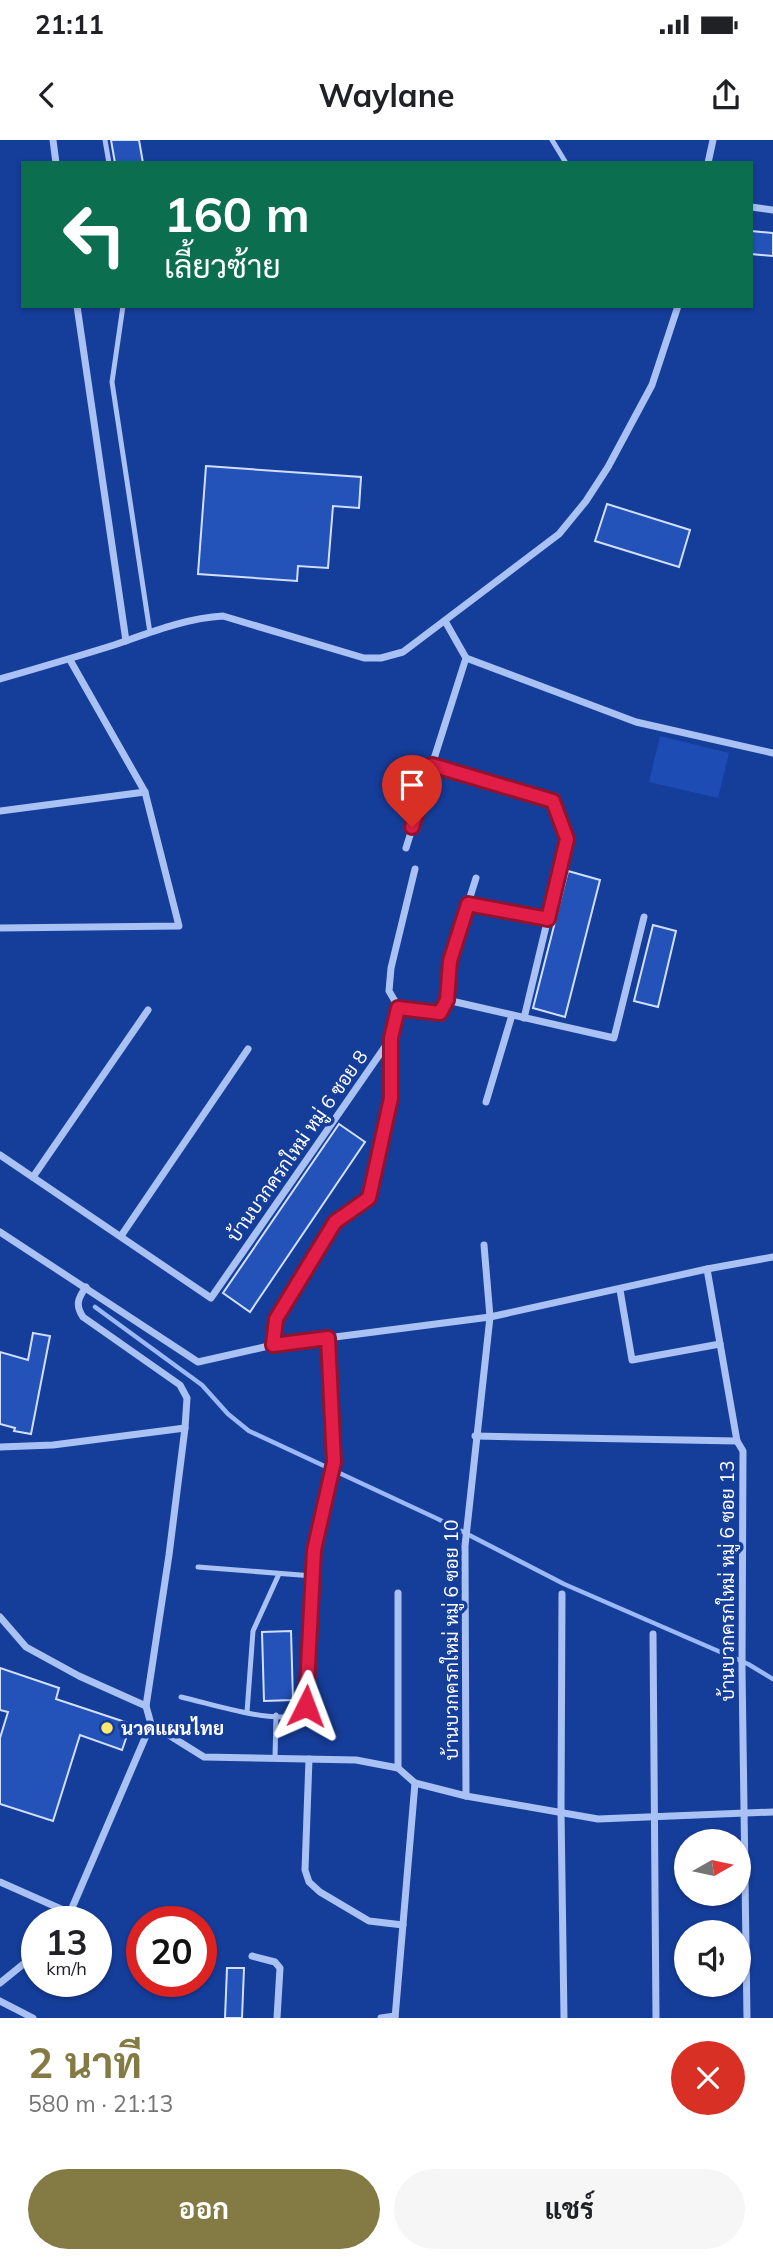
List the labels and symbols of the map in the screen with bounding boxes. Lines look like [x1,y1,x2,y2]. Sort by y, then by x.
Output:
pin [382,755,442,827]
street label: บ้านบวกครกใหม่ หมู่ 6 ซอย 8 [221,1045,374,1248]
street label: บ้านบวกครกใหม่ หมู่ 6 ซอย 13 [715,1461,741,1701]
street label: บ้านบวกครกใหม่ หมู่ 6 ซอย 10 [439,1520,465,1760]
position arrow [269,1669,343,1743]
place label: นวดแผนไทย [121,1716,224,1740]
marker: นวดแผนไทย [99,1720,115,1736]
north arrow [674,1829,751,1906]
speed limit sign: 20 [126,1906,217,1997]

